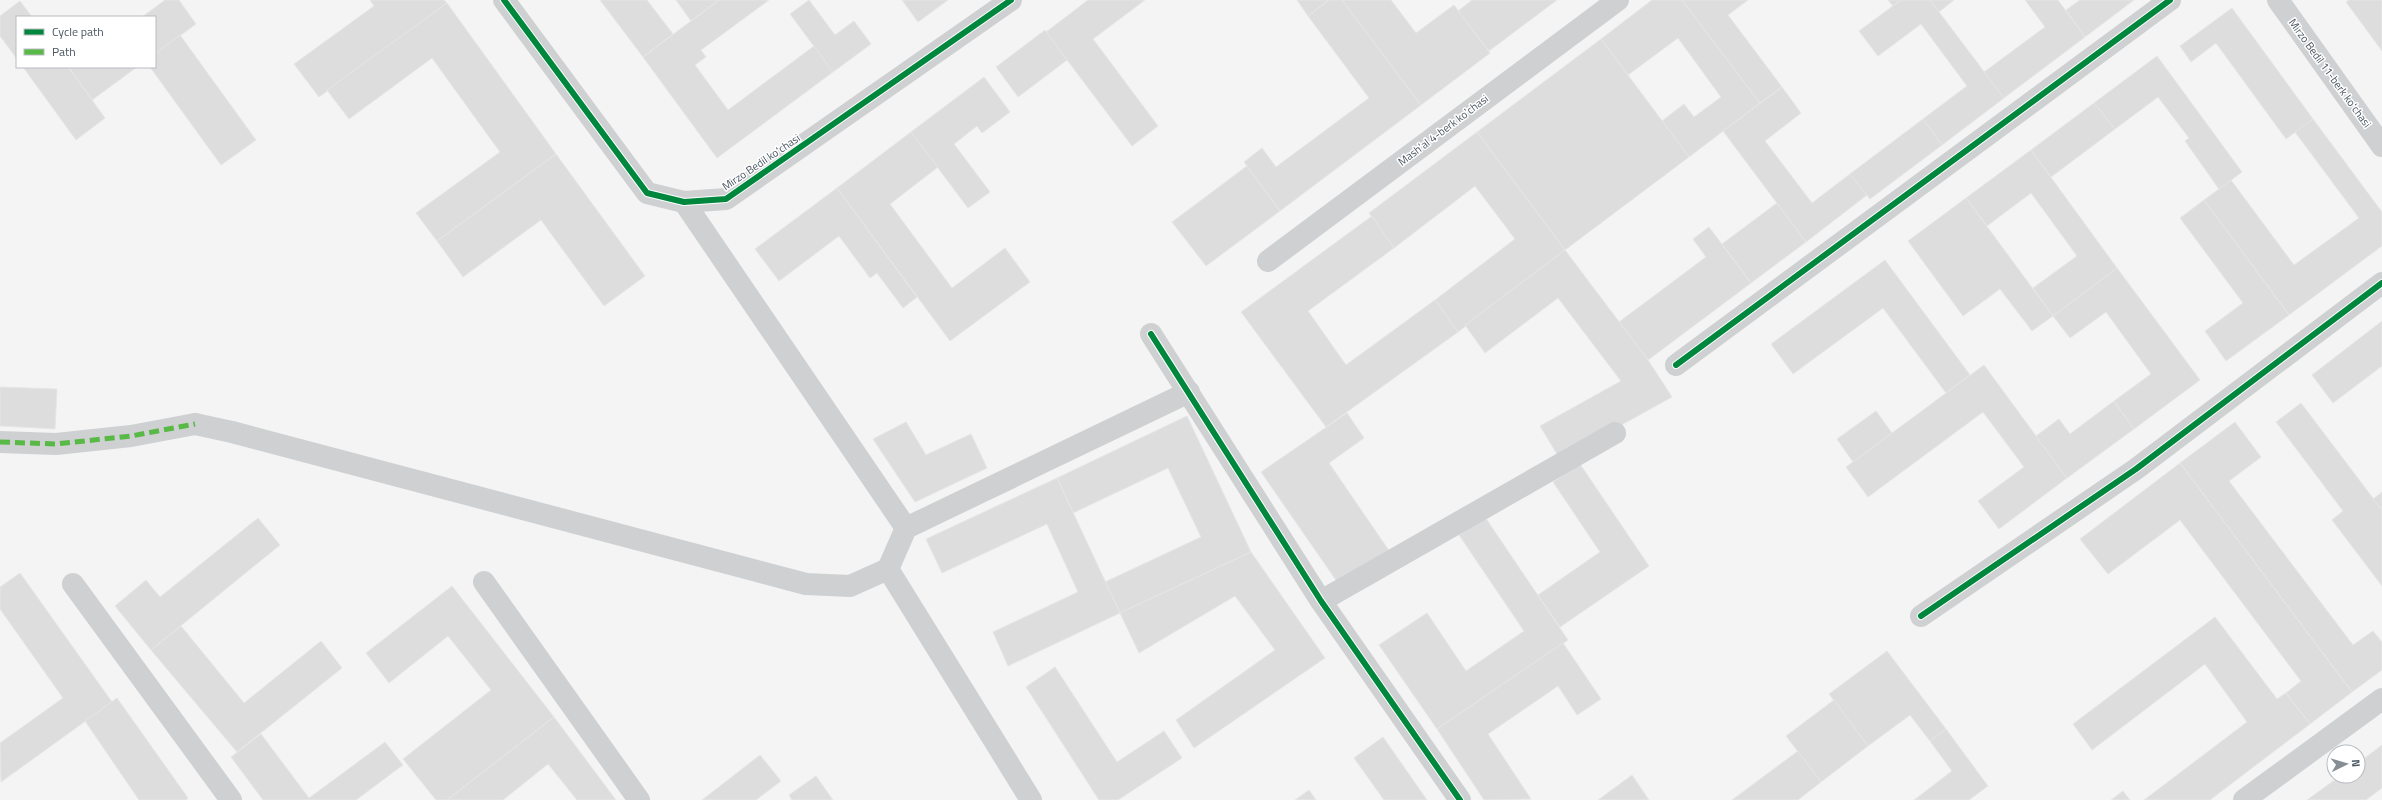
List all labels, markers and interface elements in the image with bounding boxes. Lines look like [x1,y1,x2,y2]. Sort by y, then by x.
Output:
street label: Mirzo Bedil 11-berk koʻchasi [2285,15,2375,131]
legend [16,16,156,68]
text: Cycle path [52,22,104,41]
text: Path [52,42,76,61]
street label: Mashʼal 4-berk koʼchasi [1394,91,1492,169]
street label: Mirzo Bedil koʻchasi [719,130,803,194]
north arrow [2326,744,2366,784]
text: N [2348,759,2364,768]

